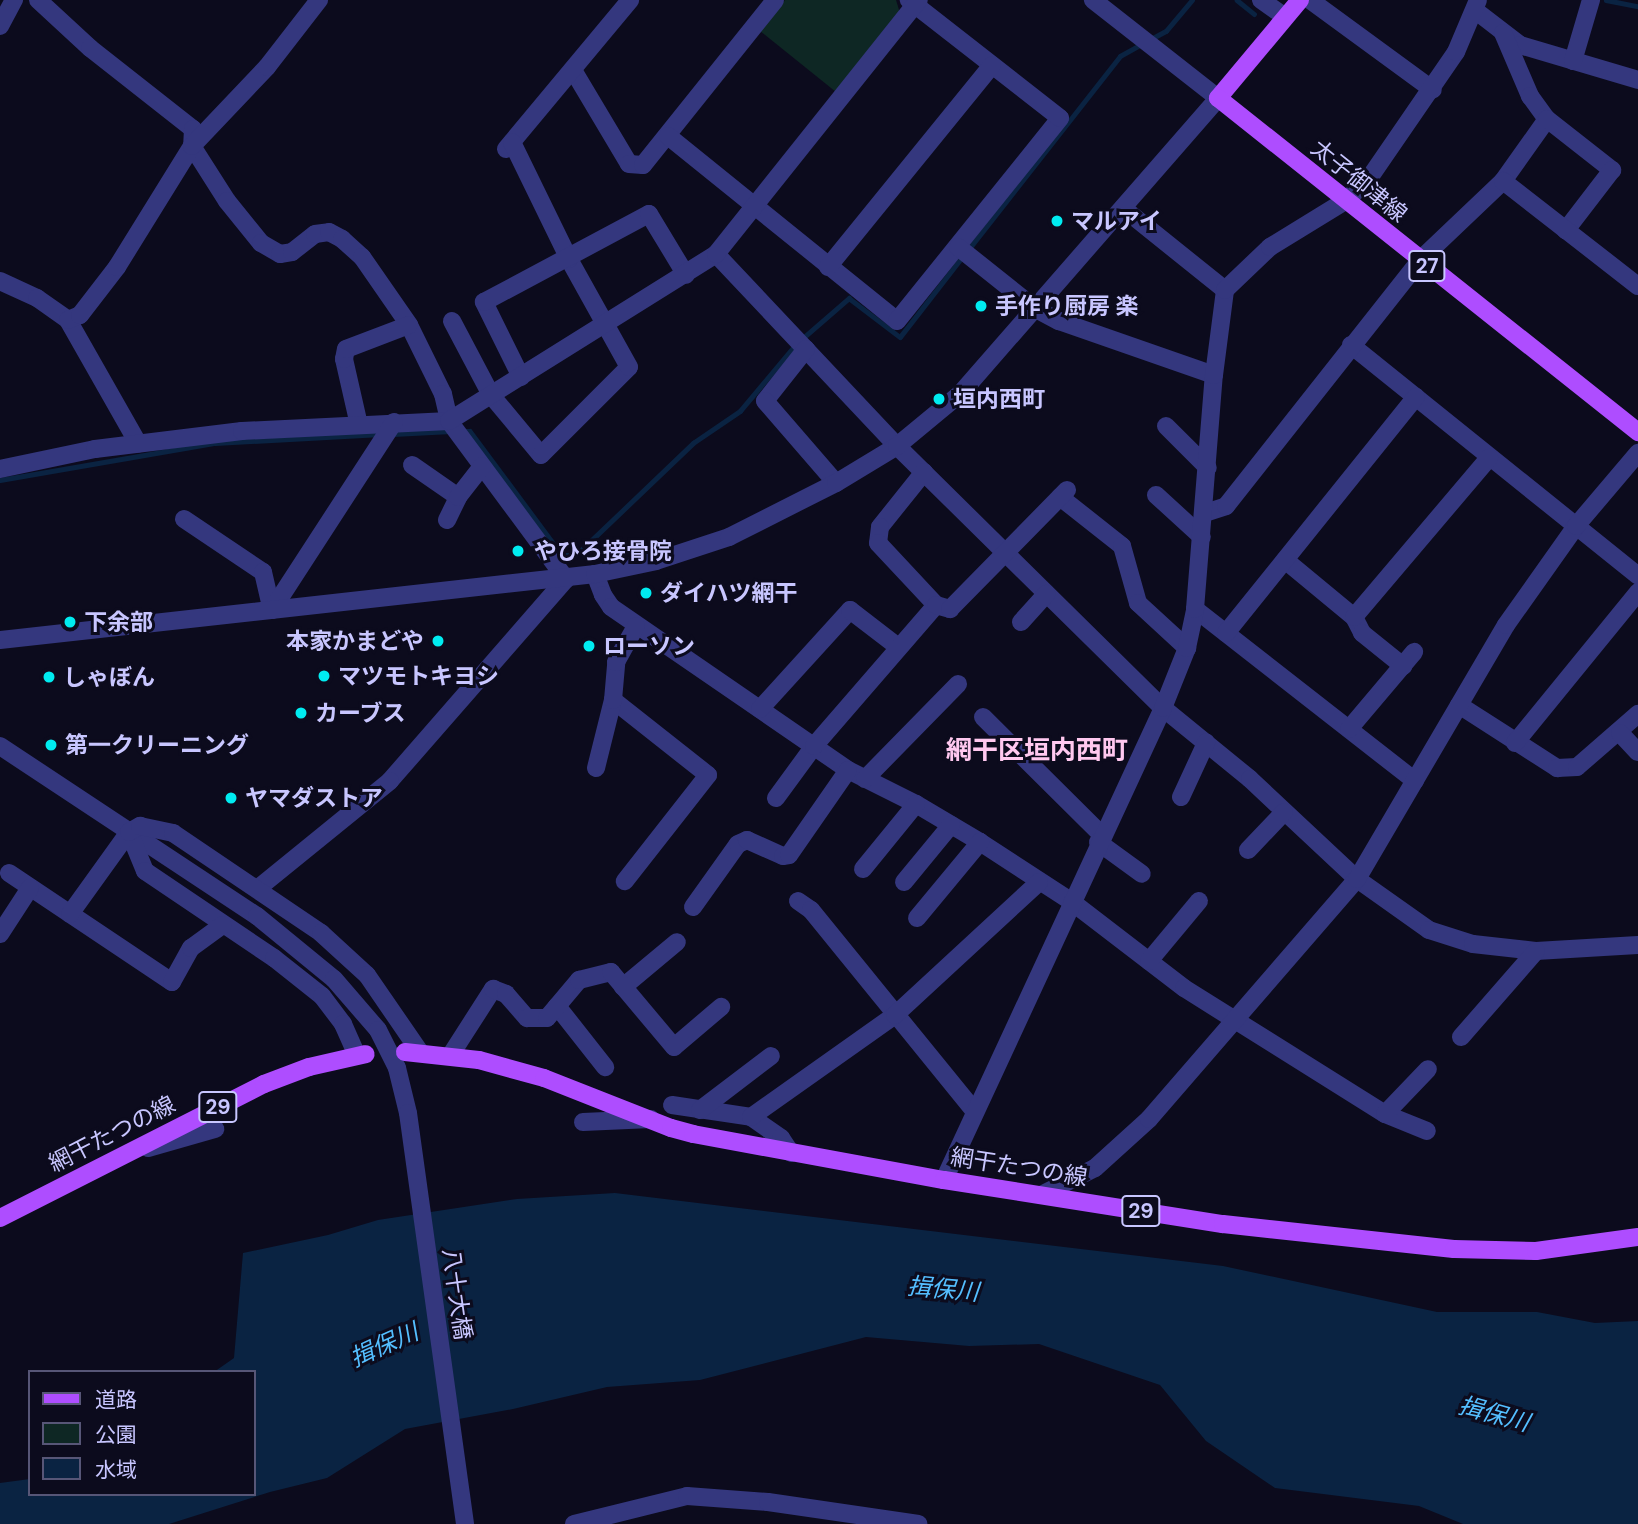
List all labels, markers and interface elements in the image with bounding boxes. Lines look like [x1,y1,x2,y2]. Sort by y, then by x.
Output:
street label: 太子御津線 [1306,134,1412,228]
place label: マルアイ [1071,207,1163,235]
marker: マルアイ [1049,213,1065,229]
road number: 27 [1408,248,1446,284]
place label: 手作り厨房 楽 [995,292,1138,320]
marker: 手作り厨房 楽 [973,298,989,314]
place label: 垣内西町 [953,385,1045,413]
marker: 垣内西町 [931,391,947,407]
place label: やひろ接骨院 [534,537,672,565]
marker: やひろ接骨院 [508,541,528,561]
place label: ダイハツ網干 [660,579,798,607]
marker: ダイハツ網干 [638,585,654,601]
place label: 下余部 [84,608,153,636]
marker: 下余部 [62,614,78,630]
place label: 本家かまどや [286,627,424,655]
place label: ローソン [603,632,695,660]
marker: 本家かまどや [430,633,446,649]
marker: ローソン [581,638,597,654]
place label: マツモトキヨシ [338,662,499,690]
place label: しゃぼん [63,663,155,691]
marker: マツモトキヨシ [316,668,332,684]
marker: しゃぼん [41,669,57,685]
place label: カーブス [315,699,407,727]
marker: カーブス [293,705,309,721]
place label: 第一クリーニング [65,731,249,759]
district label: 網干区垣内西町 [946,735,1128,767]
marker: 第一クリーニング [43,737,59,753]
place label: ヤマダストア [245,784,383,812]
marker: ヤマダストア [223,790,239,806]
street label: 網干たつの線 [44,1090,180,1178]
road number: 29 [197,1090,239,1124]
street label: 網干たつの線 [949,1143,1089,1191]
road number: 29 [1120,1194,1162,1228]
street label: 八十大橋 [437,1247,477,1341]
water label: 揖保川 [906,1272,980,1306]
water label: 揖保川 [345,1317,423,1373]
legend [28,1370,256,1496]
text: 道路 [95,1386,137,1414]
water label: 揖保川 [1455,1391,1533,1437]
text: 公園 [95,1421,137,1449]
text: 水域 [95,1456,137,1484]

